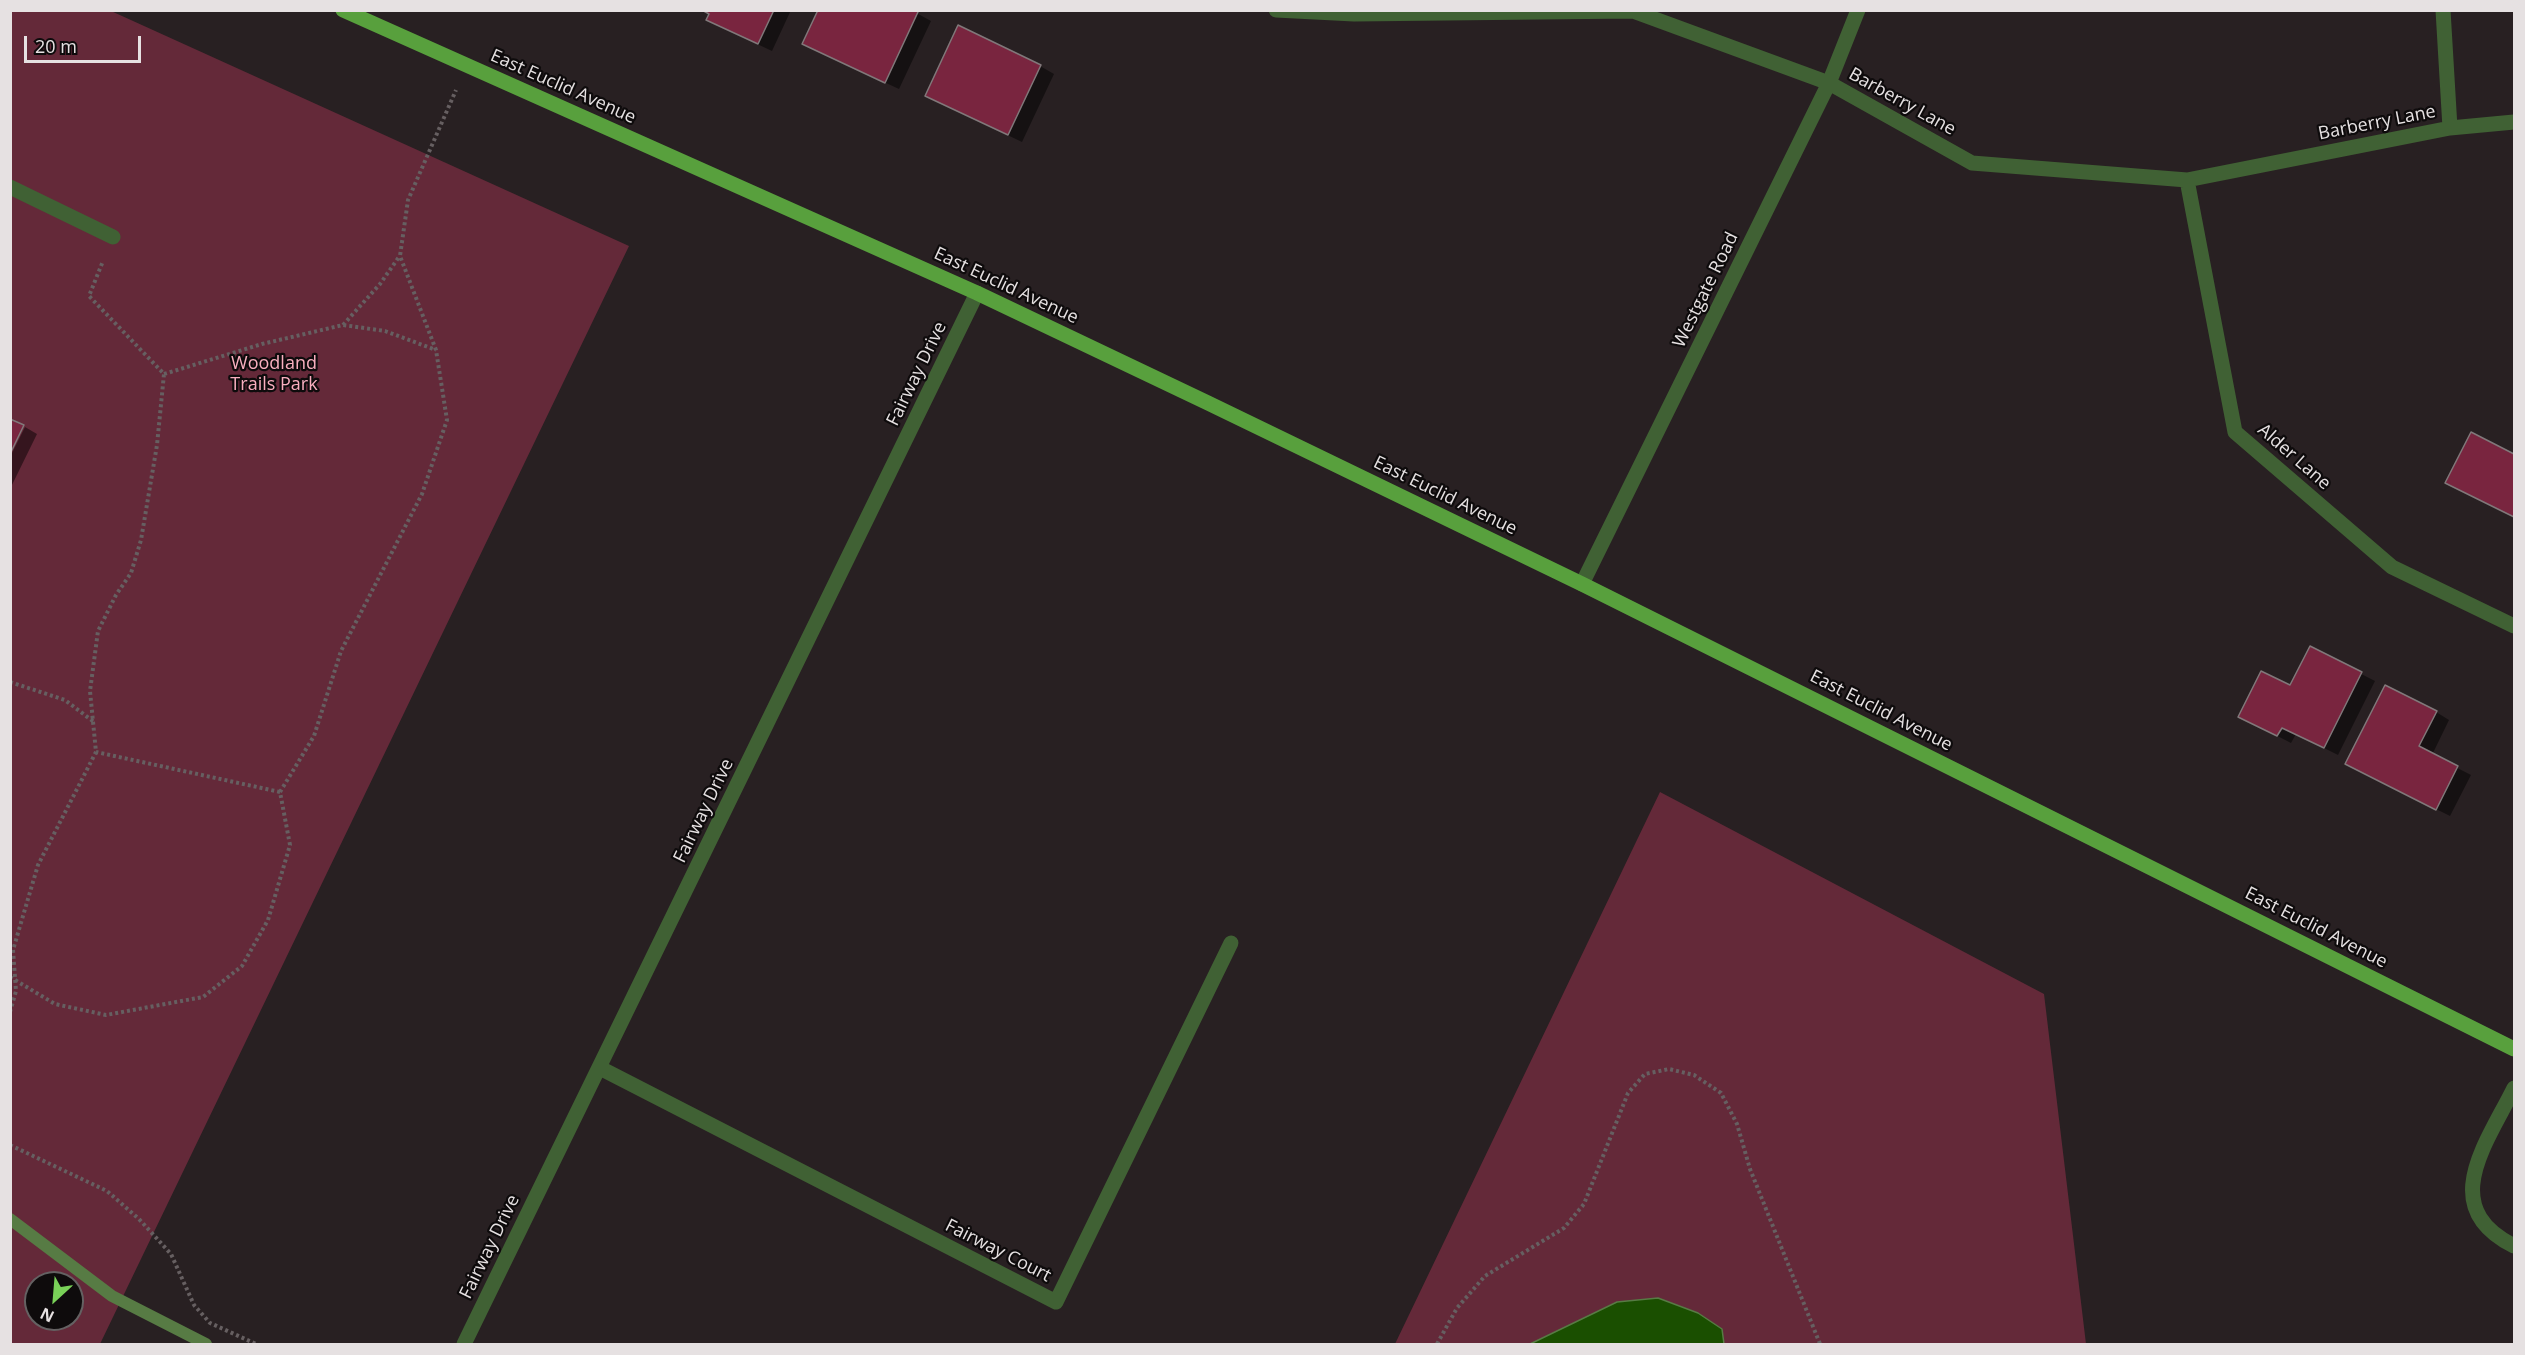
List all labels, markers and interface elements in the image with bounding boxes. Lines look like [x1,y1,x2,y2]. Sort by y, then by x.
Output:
scale bar [27,24,144,62]
text: 20 m [35,34,77,58]
street label: East Euclid Avenue [487,45,639,129]
street label: Barberry Lane [1845,64,1959,140]
street label: Barberry Lane [2317,101,2437,145]
street label: Westgate Road [1669,229,1743,351]
street label: East Euclid Avenue [930,243,1082,329]
street label: Fairway Drive [883,319,951,429]
park label: Woodland Trails Park [230,353,318,395]
street label: Alder Lane [2253,419,2335,495]
street label: East Euclid Avenue [1370,452,1520,540]
street label: East Euclid Avenue [1806,666,1956,756]
street label: Fairway Drive [670,756,738,866]
street label: East Euclid Avenue [2241,883,2391,973]
street label: Fairway Drive [456,1192,524,1302]
street label: Fairway Court [942,1215,1054,1287]
north arrow [24,1271,84,1331]
text: N [36,1303,58,1328]

